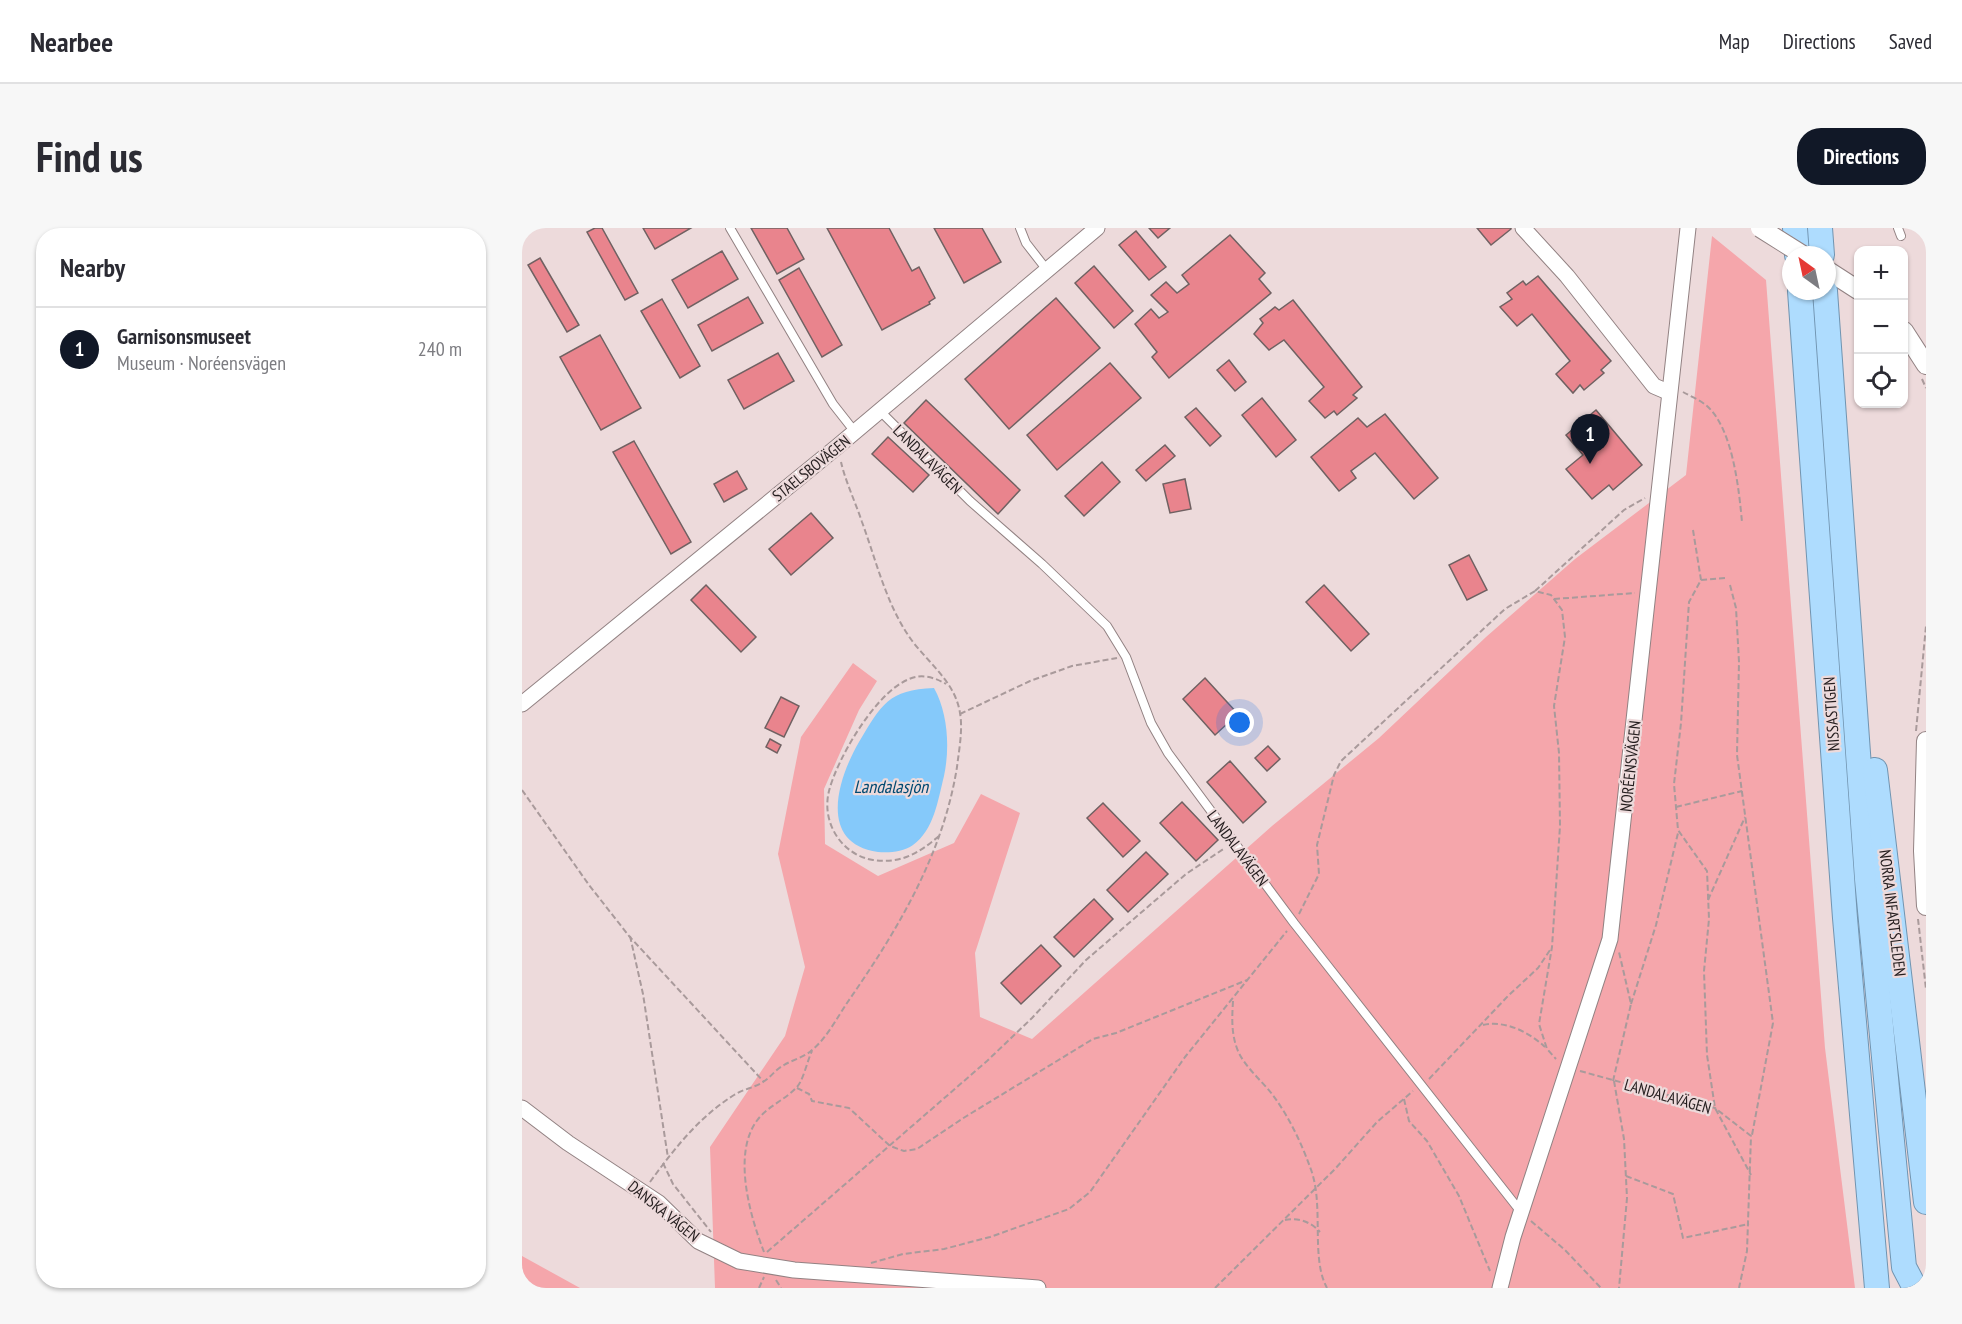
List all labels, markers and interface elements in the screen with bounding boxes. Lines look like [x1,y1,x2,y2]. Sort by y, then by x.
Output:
text: Nearbee [30,23,113,60]
text: Map [1719,28,1750,55]
text: Directions [1783,28,1856,55]
text: Saved [1889,28,1932,55]
button: Directions [1797,128,1926,185]
text: Find us [36,129,143,184]
north arrow [1782,246,1836,300]
map controls [1854,246,1908,408]
button: + [1854,246,1908,300]
text: Nearby [60,251,125,284]
button: − [1854,300,1908,354]
text: Garnisonsmuseet [117,322,251,350]
text: 1 [75,336,84,362]
text: 240 m [418,336,462,362]
text: Museum · Noréensvägen [117,350,286,376]
button: locate [1854,354,1908,408]
pin: 1 [1570,414,1610,464]
street label: LANDALAVÄGEN [889,420,967,498]
street label: STAELSBOVÄGEN [768,431,854,505]
street label: NISSASTIGEN [1818,676,1844,752]
your location [1225,708,1254,737]
street label: NORÉENSVÄGEN [1615,719,1645,813]
water label: Landalasjön [854,775,929,798]
street label: LANDALAVÄGEN [1203,806,1273,890]
street label: NORRA INFARTSLEDEN [1875,848,1911,978]
street label: LANDALAVÄGEN [1622,1074,1714,1118]
street label: DANSKA VÄGEN [624,1176,704,1246]

